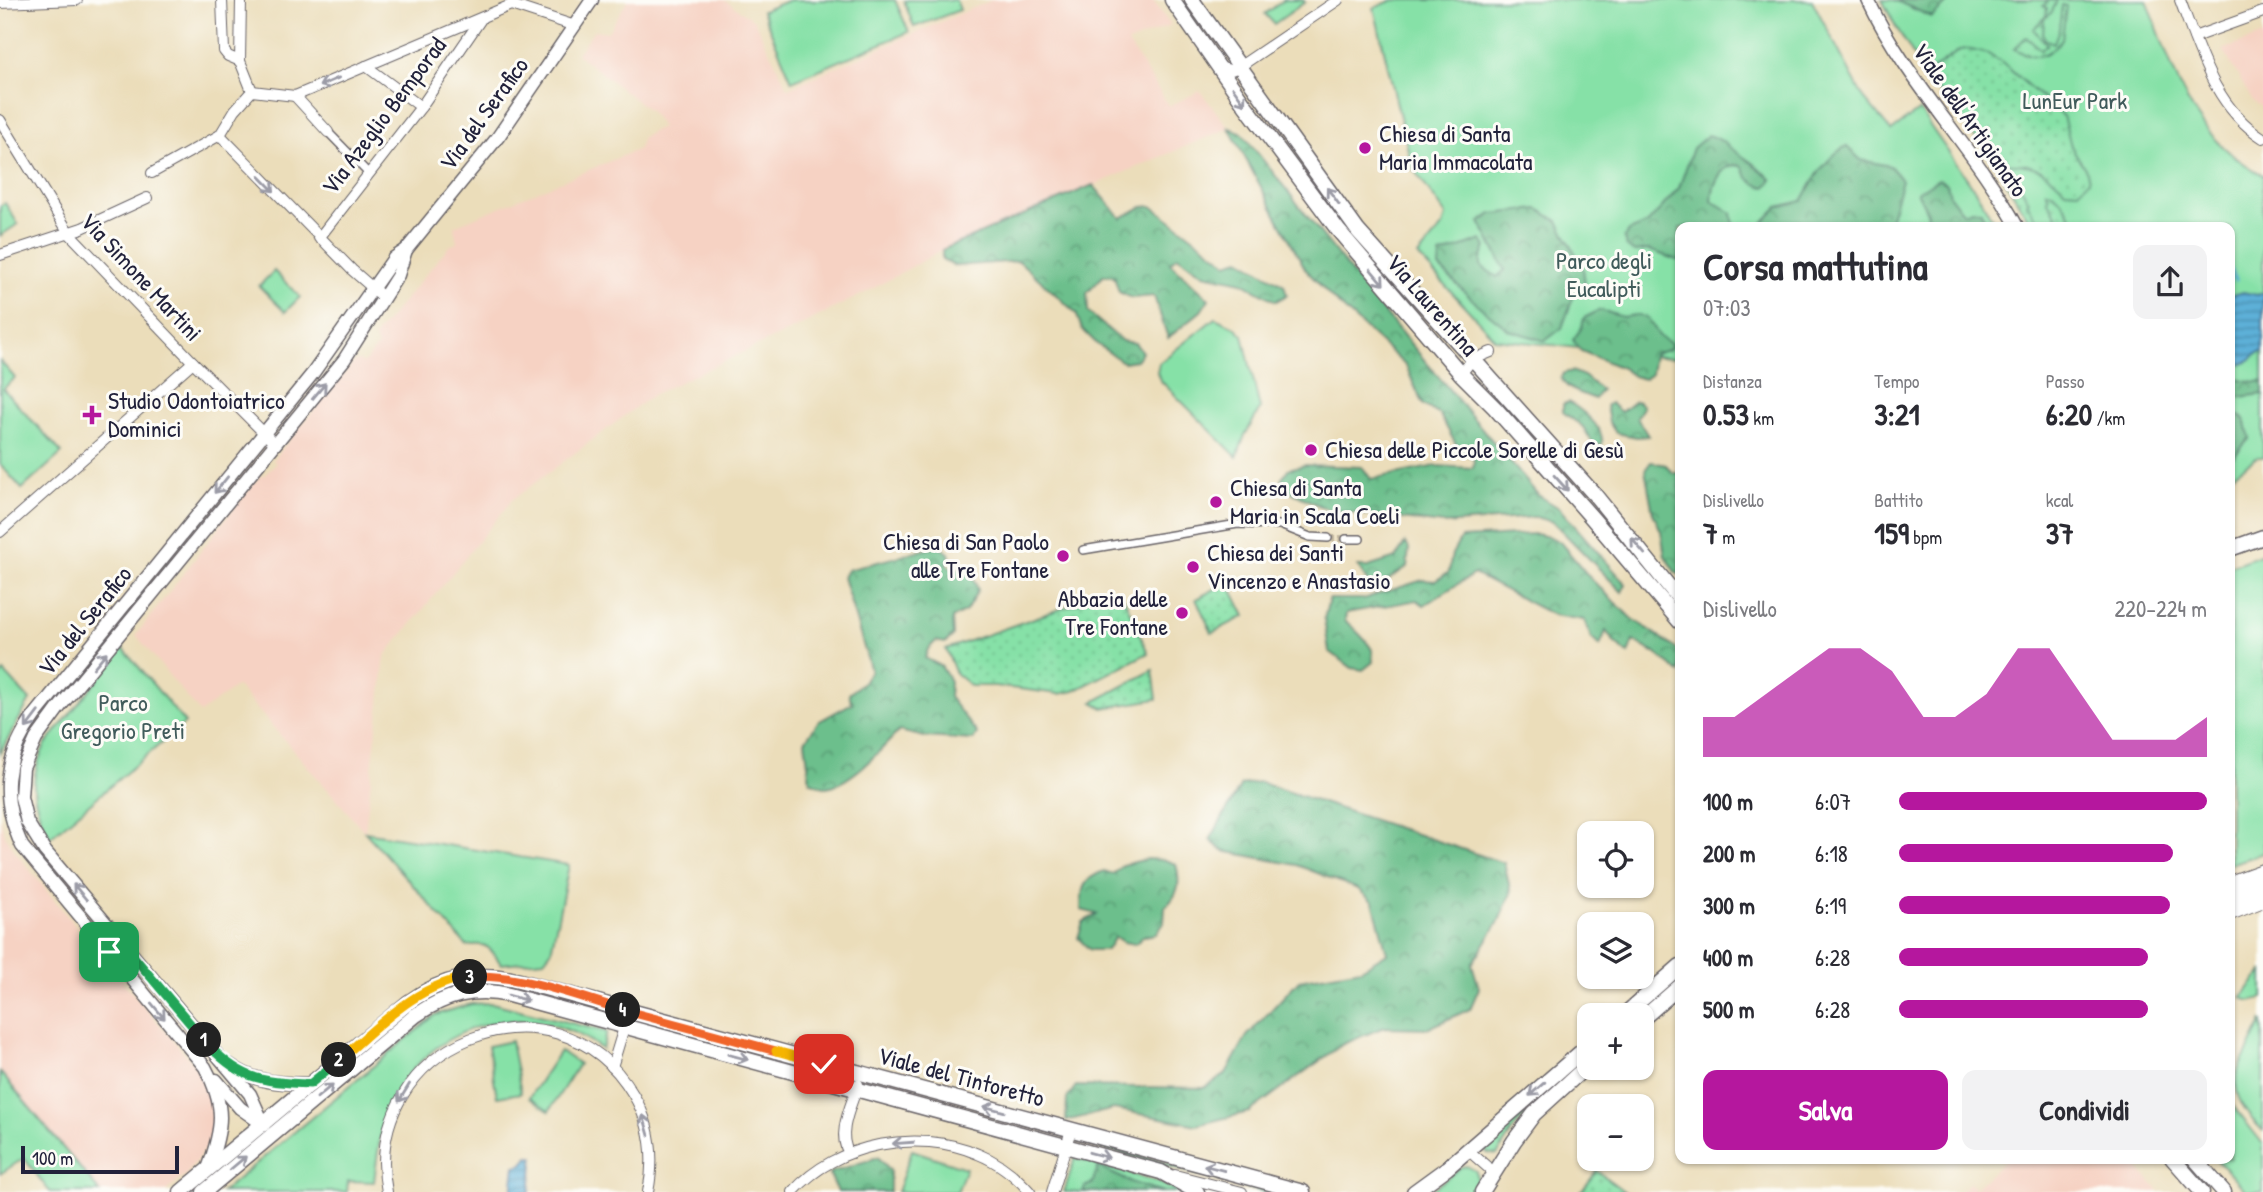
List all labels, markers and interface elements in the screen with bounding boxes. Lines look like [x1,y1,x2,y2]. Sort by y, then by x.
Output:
street label: Via Azeglio Bemporad [314,30,453,200]
street label: Viale dell'Artigianato [1906,36,2036,203]
street label: Via del Serafico [431,50,535,176]
one-way arrow [319,76,340,89]
park label: LunEur Park [2023,84,2127,116]
one-way arrow [1232,86,1246,105]
place label: Chiesa di Santa Maria Immacolata [1379,117,1532,177]
marker: Chiesa di Santa Maria Immacolata [1357,140,1373,156]
one-way arrow [259,175,276,192]
one-way arrow [1325,188,1340,206]
street label: Via Simone Martini [74,205,210,348]
text: Corsa mattutina [1703,240,1928,292]
park label: Parco degli Eucalipti [1556,244,1652,304]
button: share [2133,245,2207,319]
street label: Via Laurentina [1380,247,1486,362]
one-way arrow [1369,267,1385,285]
text: 07:03 [1703,292,1751,323]
text: Distanza [1703,368,1762,394]
text: Tempo [1874,368,1920,394]
text: Passo [2046,368,2085,394]
one-way arrow [311,383,327,401]
place label: Studio Odontoiatrico Dominici [108,384,285,444]
text: 0.53 [1703,394,1749,434]
text: 3:21 [1874,394,1920,434]
text: 6:20 [2046,394,2092,434]
marker: Studio Odontoiatrico Dominici [82,405,102,425]
text: km [1749,405,1774,431]
text: /km [2092,405,2125,431]
place label: Chiesa delle Piccole Sorelle di Gesù [1325,433,1624,465]
marker: Chiesa delle Piccole Sorelle di Gesù [1303,442,1319,458]
place label: Chiesa di Santa Maria in Scala Coeli [1230,471,1400,531]
one-way arrow [1553,474,1569,492]
one-way arrow [213,476,228,494]
text: Dislivello [1703,487,1764,513]
text: Battito [1874,487,1923,513]
text: kcal [2046,487,2073,513]
marker: Chiesa di Santa Maria in Scala Coeli [1208,494,1224,510]
text: 7 [1703,513,1718,553]
text: 159 [1874,513,1909,553]
text: 37 [2046,513,2074,553]
text: m [1718,524,1735,550]
text: bpm [1909,524,1942,550]
place label: Chiesa di San Paolo alle Tre Fontane [883,525,1049,585]
place label: Chiesa dei Santi Vincenzo e Anastasio [1207,536,1390,596]
one-way arrow [1630,537,1646,555]
marker: Chiesa di San Paolo alle Tre Fontane [1055,548,1071,564]
street label: Via del Serafico [30,559,139,682]
marker: Chiesa dei Santi Vincenzo e Anastasio [1185,559,1201,575]
place label: Abbazia delle Tre Fontane [1058,582,1168,642]
text: Dislivello [1703,593,1777,624]
text: 220–224 m [2114,593,2207,624]
marker: Abbazia delle Tre Fontane [1174,605,1190,621]
one-way arrow [92,651,108,669]
park label: Parco Gregorio Preti [61,686,185,746]
one-way arrow [25,710,39,729]
text: 100 m [1703,786,1753,817]
text: 6:07 [1815,786,1851,817]
map controls [1577,821,1654,1171]
button: locate [1577,821,1654,898]
text: 200 m [1703,838,1755,869]
text: 6:18 [1815,838,1848,869]
one-way arrow [72,884,88,902]
text: 300 m [1703,890,1755,921]
text: 6:19 [1815,890,1846,921]
button: layers [1577,912,1654,989]
pin [79,922,139,982]
icon: arrive [90,933,128,971]
text: 400 m [1703,942,1753,973]
text: 6:28 [1815,942,1850,973]
pin: 3 [452,960,488,995]
text: 3 [465,963,474,989]
pin: 4 [606,992,640,1028]
one-way arrow [507,993,529,1006]
text: 500 m [1703,994,1754,1025]
text: 6:28 [1815,994,1850,1025]
text: 4 [619,996,626,1022]
one-way arrow [150,1002,166,1020]
button: + [1577,1003,1654,1080]
pin: 1 [186,1023,222,1058]
text: 1 [200,1026,207,1052]
pin [794,1034,854,1094]
street label: Viale del Tintoretto [875,1038,1048,1114]
pin: 2 [322,1042,356,1078]
icon: check [805,1045,843,1083]
text: 2 [334,1046,343,1072]
one-way arrow [727,1052,749,1065]
button: Salva [1703,1070,1948,1150]
button: Condividi [1962,1070,2207,1150]
one-way arrow [1528,1081,1546,1097]
one-way arrow [397,1082,411,1102]
one-way arrow [315,1083,333,1099]
button: − [1577,1094,1654,1171]
one-way arrow [983,1102,1006,1115]
one-way arrow [638,1114,651,1136]
one-way arrow [892,1137,915,1150]
scale bar [21,1143,178,1175]
text: 100 m [32,1145,73,1171]
one-way arrow [1087,1149,1110,1162]
one-way arrow [229,1155,247,1171]
one-way arrow [1203,1161,1226,1174]

